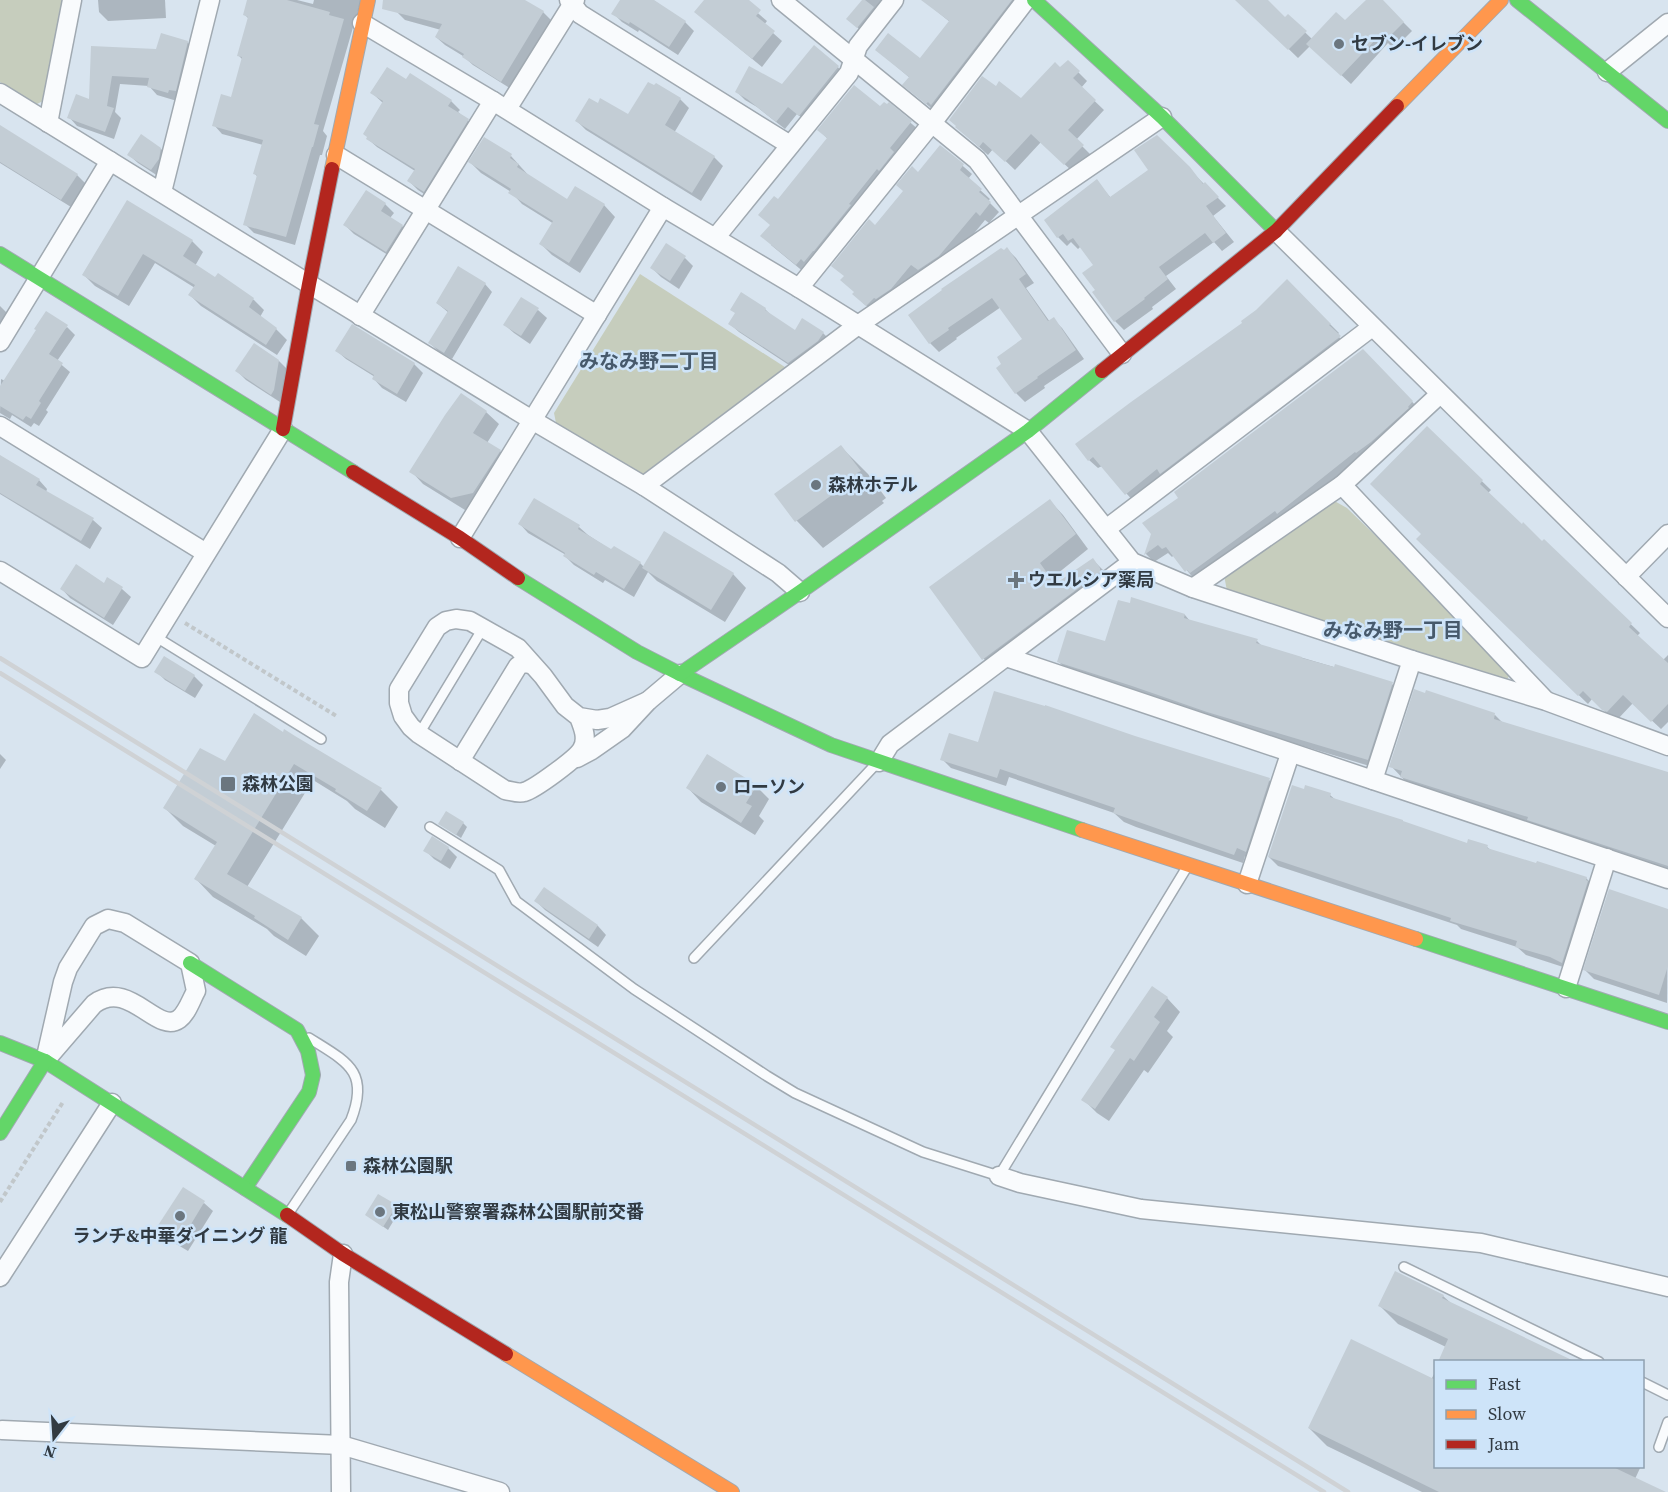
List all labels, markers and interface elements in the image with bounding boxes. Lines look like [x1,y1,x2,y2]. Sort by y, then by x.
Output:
place label: セブン-イレブン [1351,31,1483,56]
marker: セブン-イレブン [1332,37,1346,51]
district label: みなみ野二丁目 [579,347,719,375]
place label: 森林ホテル [828,472,918,497]
marker: 森林ホテル [809,478,823,492]
place label: ウエルシア薬局 [1028,567,1154,592]
marker: ウエルシア薬局 [1009,573,1023,587]
district label: みなみ野一丁目 [1323,616,1463,644]
place label: 森林公園 [242,771,314,796]
place label: ローソン [733,774,805,799]
marker: 森林公園 [219,775,237,793]
marker: ローソン [714,780,728,794]
place label: 森林公園駅 [363,1153,453,1178]
marker: 森林公園駅 [344,1159,358,1173]
place label: 東松山警察署森林公園駅前交番 [392,1199,644,1224]
marker: 東松山警察署森林公園駅前交番 [373,1205,387,1219]
marker: ランチ&中華ダイニング 龍 [173,1209,187,1223]
place label: ランチ&中華ダイニング 龍 [73,1223,287,1248]
legend [1434,1360,1644,1468]
text: Fast [1488,1371,1521,1396]
text: Slow [1488,1401,1526,1426]
north arrow [24,1408,84,1468]
text: Jam [1487,1431,1520,1456]
text: N [40,1440,58,1465]

